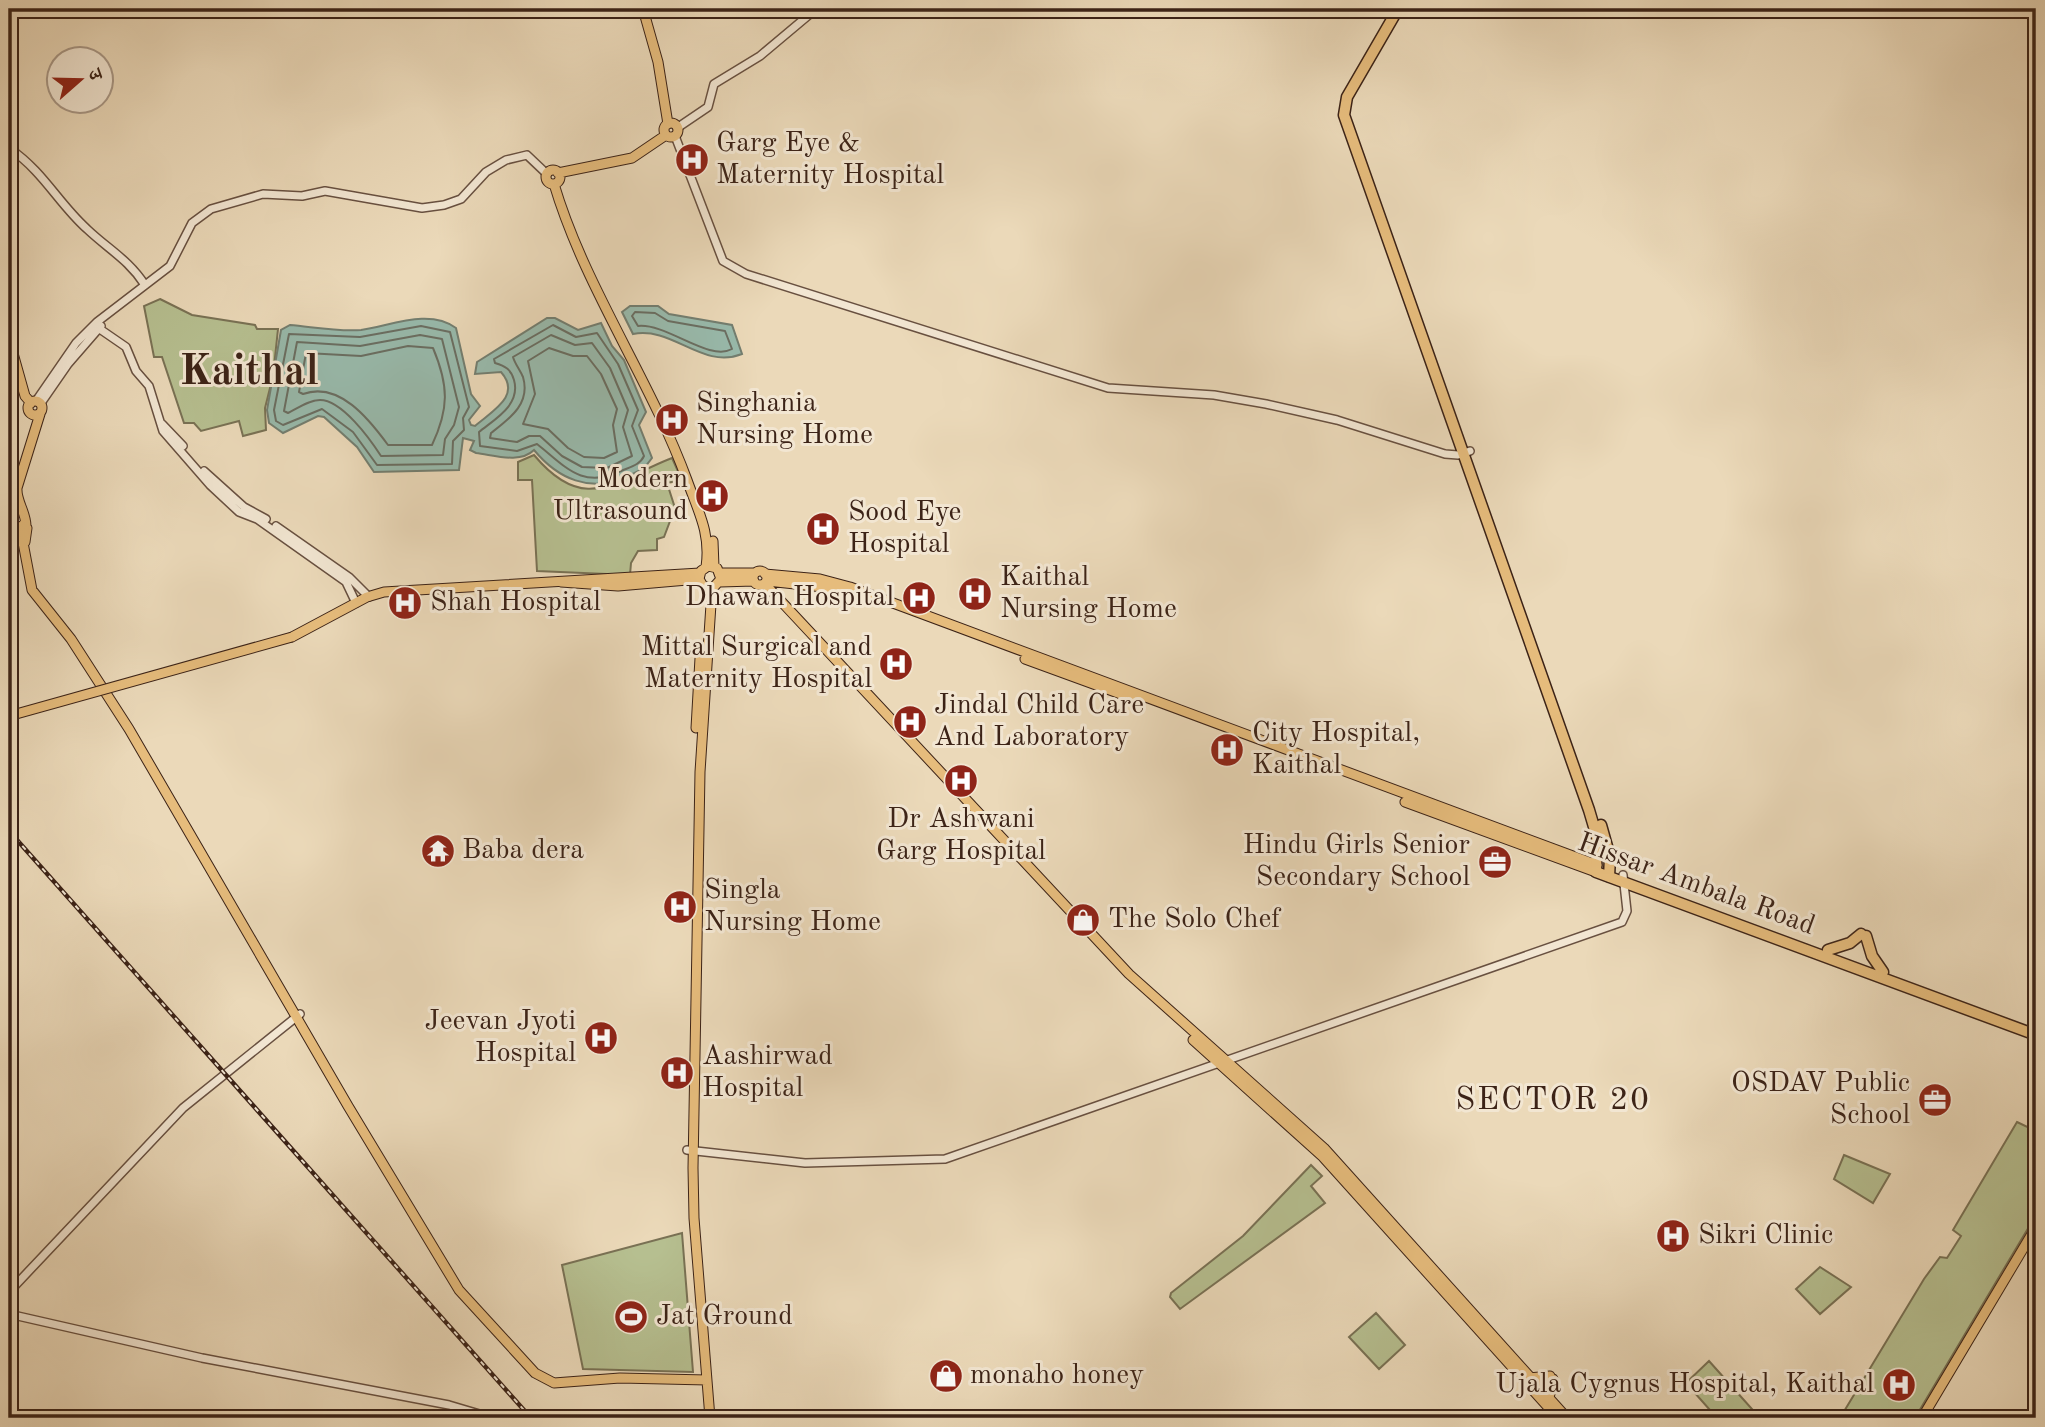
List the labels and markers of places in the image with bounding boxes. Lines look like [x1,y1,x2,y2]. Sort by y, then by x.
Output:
place label: Garg Eye & Maternity Hospital [716,130,944,190]
hospital icon: Garg Eye & Maternity Hospital [673,141,711,179]
place label: Singhania Nursing Home [696,390,873,450]
hospital icon: Singhania Nursing Home [653,401,691,439]
place label: Modern Ultrasound [553,466,688,526]
hospital icon: Modern Ultrasound [693,477,731,515]
place label: Sood Eye Hospital [848,499,961,559]
hospital icon: Sood Eye Hospital [804,510,842,548]
place label: Kaithal Nursing Home [1000,564,1177,624]
hospital icon: Kaithal Nursing Home [956,575,994,613]
hospital icon: Dhawan Hospital [900,579,938,617]
hospital icon: Shah Hospital [386,584,424,622]
place label: Dhawan Hospital [685,584,894,612]
place label: Shah Hospital [430,589,601,617]
place label: Mittal Surgical and Maternity Hospital [641,634,872,694]
hospital icon: Mittal Surgical and Maternity Hospital [877,645,915,683]
place label: Jindal Child Care And Laboratory [934,692,1144,752]
hospital icon: Jindal Child Care And Laboratory [891,703,929,741]
place label: City Hospital, Kaithal [1252,720,1420,780]
hospital icon: City Hospital, Kaithal [1208,731,1246,769]
hospital icon: Dr Ashwani Garg Hospital [942,762,980,800]
place label: Dr Ashwani Garg Hospital [876,806,1046,866]
temple icon: Baba dera [419,832,457,870]
place label: Hindu Girls Senior Secondary School [1243,832,1470,892]
place label: Baba dera [462,837,584,865]
office icon: Hindu Girls Senior Secondary School [1476,843,1514,881]
place label: Singla Nursing Home [704,877,881,937]
hospital icon: Singla Nursing Home [661,888,699,926]
shop icon: The Solo Chef [1064,901,1102,939]
place label: The Solo Chef [1108,906,1282,934]
place label: Jeevan Jyoti Hospital [425,1008,576,1068]
hospital icon: Jeevan Jyoti Hospital [582,1019,620,1057]
place label: Aashirwad Hospital [702,1043,833,1103]
hospital icon: Aashirwad Hospital [658,1054,696,1092]
place label: OSDAV Public School [1731,1070,1910,1130]
office icon: OSDAV Public School [1916,1081,1954,1119]
hospital icon: Sikri Clinic [1654,1217,1692,1255]
place label: Sikri Clinic [1698,1222,1833,1250]
sports icon: Jat Ground [612,1298,650,1336]
place label: Jat Ground [656,1303,793,1331]
shop icon: monaho honey [927,1357,965,1395]
place label: monaho honey [970,1362,1144,1390]
hospital icon: Ujala Cygnus Hospital, Kaithal [1880,1366,1918,1404]
place label: Ujala Cygnus Hospital, Kaithal [1495,1371,1874,1399]

